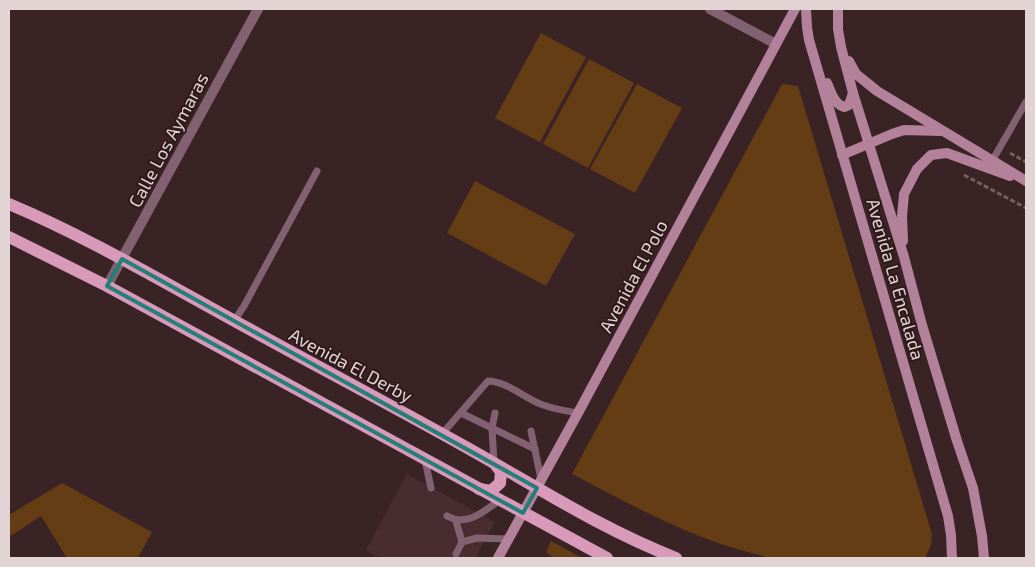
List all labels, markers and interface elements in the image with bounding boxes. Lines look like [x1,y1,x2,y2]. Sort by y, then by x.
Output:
street label: Calle Los Aymaras [123,69,213,211]
street label: Avenida La Encalada [862,196,930,362]
street label: Avenida El Polo [594,216,672,336]
street label: Avenida El Derby [286,323,417,407]

